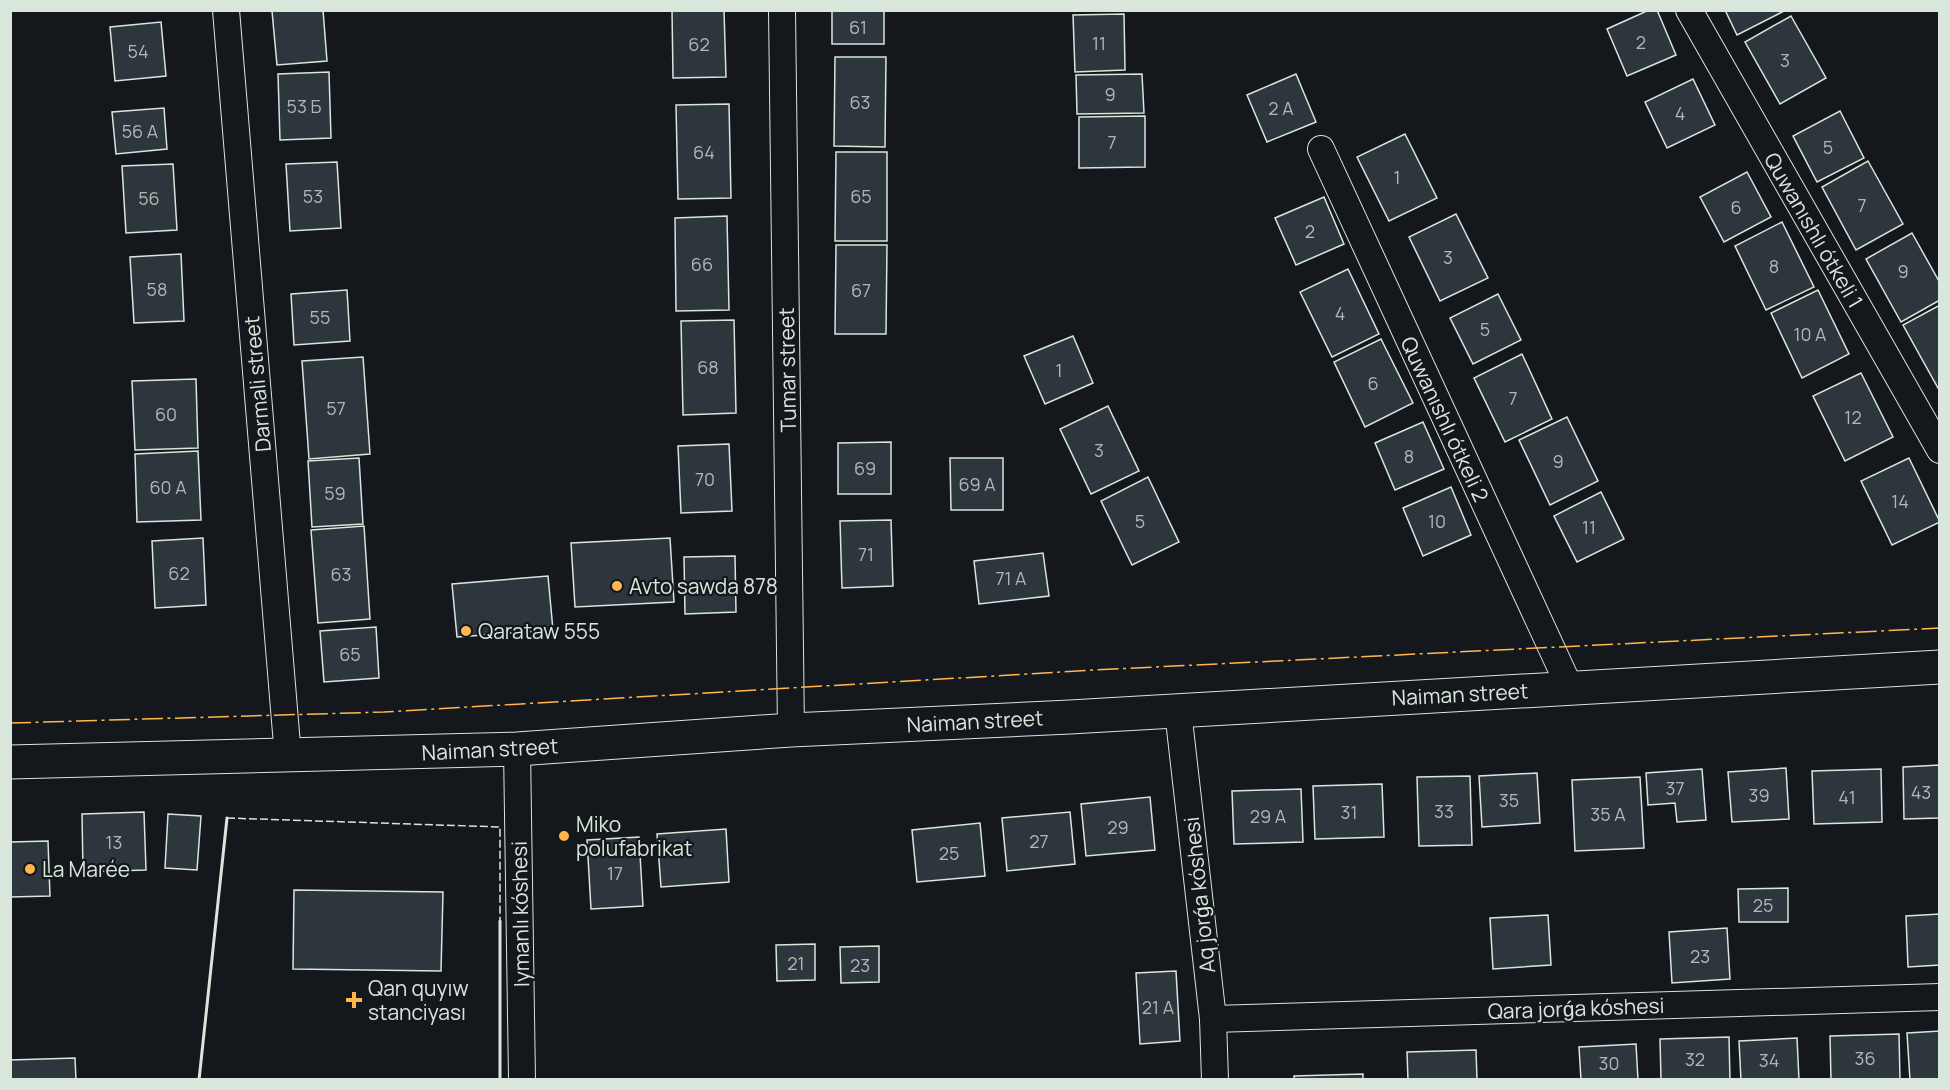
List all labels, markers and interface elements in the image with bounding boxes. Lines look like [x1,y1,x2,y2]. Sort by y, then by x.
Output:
house number: 61 [849,15,867,39]
house number: 2 [1636,30,1646,54]
house number: 11 [1092,31,1106,55]
house number: 62 [688,32,710,56]
house number: 54 [127,39,149,63]
house number: 3 [1780,48,1790,72]
house number: 9 [1104,82,1116,106]
house number: 63 [849,90,871,114]
house number: 53 Б [287,94,322,118]
house number: 2 А [1268,96,1294,120]
house number: 4 [1675,101,1685,125]
house number: 56 А [122,119,159,143]
house number: 7 [1107,130,1117,154]
house number: 5 [1823,135,1833,159]
house number: 64 [693,140,715,164]
street label: Quwanıshlı ótkeli 1 [1758,147,1870,313]
house number: 1 [1393,165,1401,189]
house number: 53 [303,184,323,208]
house number: 65 [850,184,872,208]
house number: 56 [138,186,160,210]
house number: 7 [1857,193,1867,217]
house number: 6 [1730,195,1742,219]
house number: 2 [1305,219,1315,243]
house number: 3 [1443,245,1453,269]
house number: 66 [691,252,713,276]
house number: 8 [1769,254,1779,278]
house number: 9 [1897,259,1909,283]
house number: 58 [147,277,167,301]
house number: 67 [851,278,871,302]
house number: 4 [1335,301,1345,325]
house number: 55 [310,305,330,329]
street label: Tumar street [772,307,802,433]
street label: Darmali street [237,315,277,453]
house number: 5 [1480,317,1490,341]
house number: 10 А [1793,322,1827,346]
street label: Quwanıshlı ótkeli 2 [1394,332,1496,506]
house number: 68 [697,355,719,379]
house number: 1 [1055,358,1063,382]
house number: 6 [1367,371,1379,395]
house number: 7 [1508,386,1518,410]
house number: 57 [326,396,346,420]
house number: 60 [155,402,177,426]
house number: 12 [1844,405,1862,429]
house number: 3 [1094,438,1104,462]
house number: 8 [1404,444,1414,468]
house number: 9 [1552,449,1564,473]
house number: 69 [854,456,876,480]
house number: 70 [695,467,715,491]
house number: 69 А [958,472,996,496]
house number: 60 А [149,475,187,499]
house number: 59 [324,481,346,505]
house number: 14 [1891,489,1909,513]
house number: 5 [1135,509,1145,533]
house number: 10 [1428,509,1446,533]
house number: 11 [1582,515,1596,539]
house number: 71 [858,542,874,566]
house number: 62 [168,561,190,585]
house number: 63 [330,562,352,586]
house number: 71 А [995,566,1027,590]
place label: Avto sawda 878 [629,572,778,600]
marker: Avto sawda 878 [610,579,624,593]
place label: Qarataw 555 [478,617,600,645]
marker: Qarataw 555 [459,624,473,638]
house number: 65 [339,642,361,666]
street label: Naiman street [1391,676,1529,712]
street label: Naiman street [906,703,1044,739]
street label: Naiman street [421,731,559,767]
house number: 37 [1666,776,1685,800]
house number: 43 [1911,780,1931,804]
house number: 39 [1748,783,1770,807]
house number: 41 [1838,785,1856,809]
house number: 35 [1499,788,1519,812]
house number: 33 [1434,799,1454,823]
house number: 31 [1341,800,1357,824]
house number: 35 А [1590,802,1626,826]
house number: 29 А [1250,804,1287,828]
place label: Miko polufabrikat [576,810,692,862]
house number: 29 [1107,815,1129,839]
street label: Aq jorǵa kóshesi [1177,815,1221,975]
marker: Miko polufabrikat [557,829,571,843]
house number: 27 [1029,829,1049,853]
house number: 13 [106,830,122,854]
street label: Iymanlı kóshesi [505,841,535,987]
house number: 25 [939,841,959,865]
place label: La Marée [42,855,130,883]
house number: 17 [607,861,623,885]
marker: La Marée [23,862,37,876]
house number: 25 [1753,893,1773,917]
house number: 23 [1690,944,1710,968]
house number: 21 [787,951,805,975]
house number: 23 [850,953,870,977]
place label: Qan quyıw stanciyası [368,974,469,1026]
marker: Qan quyıw stanciyası [345,991,363,1009]
street label: Qara jorǵa kóshesi [1487,991,1665,1025]
house number: 21 А [1142,995,1175,1019]
house number: 36 [1854,1046,1876,1070]
house number: 32 [1685,1047,1705,1071]
house number: 34 [1759,1048,1779,1072]
house number: 30 [1599,1051,1619,1075]

